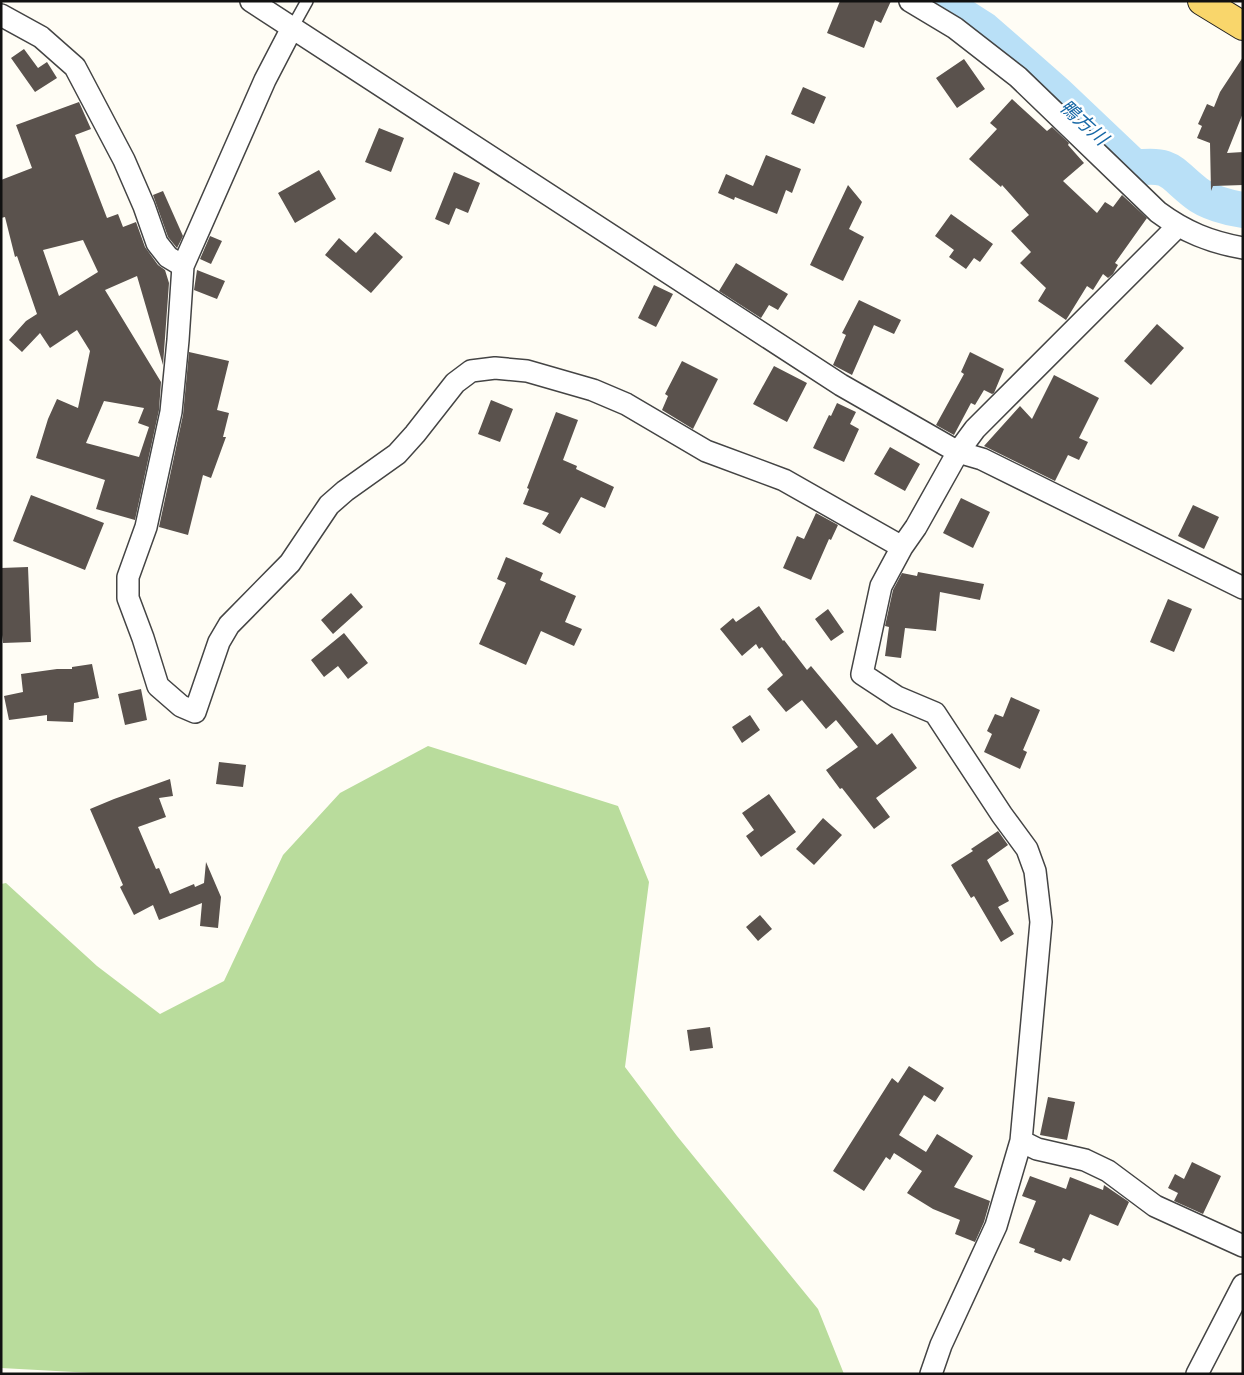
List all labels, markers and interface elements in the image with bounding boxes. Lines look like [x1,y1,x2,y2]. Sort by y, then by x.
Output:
water label: 鴨方川 [1055,95,1114,151]

